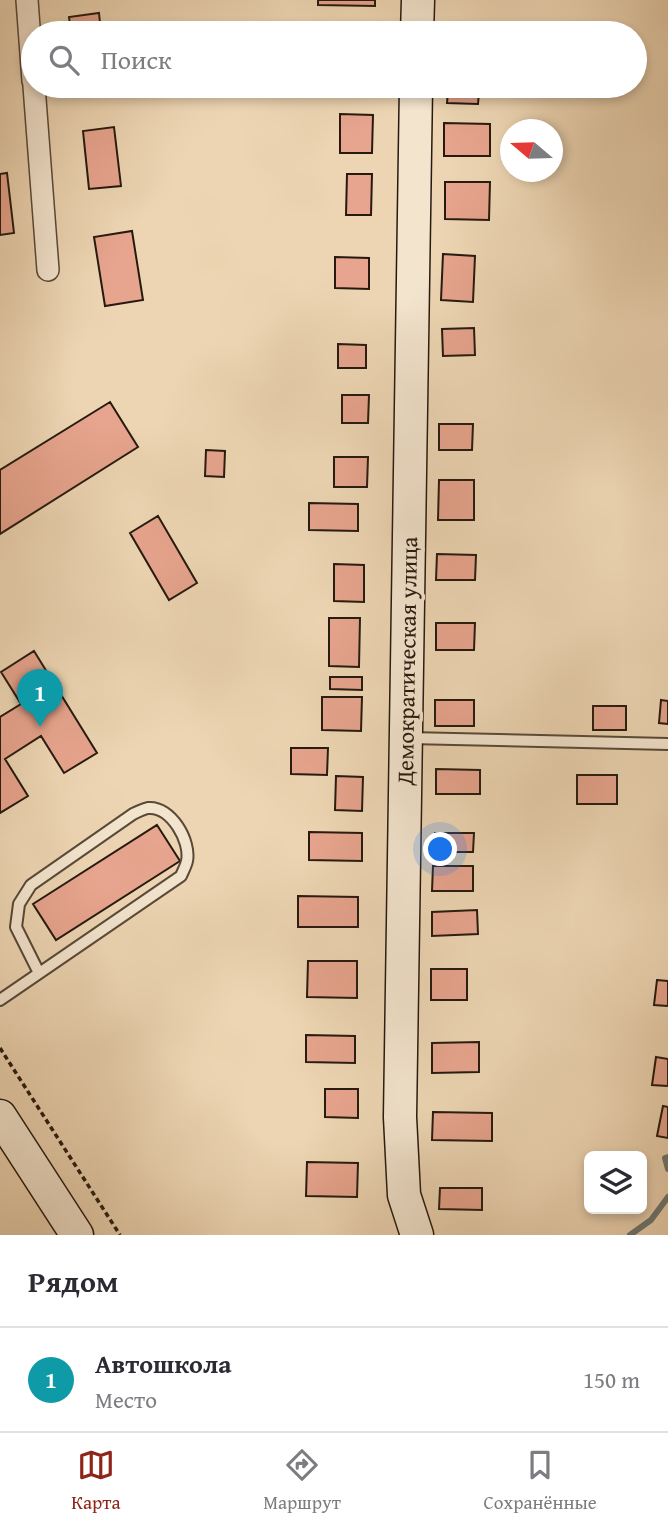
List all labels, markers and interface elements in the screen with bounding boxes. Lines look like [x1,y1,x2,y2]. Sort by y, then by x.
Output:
search box [21,21,647,98]
text: Поиск [101,40,172,79]
icon: search [45,41,83,79]
north arrow [500,119,563,182]
street label: Демократическая улица [388,536,425,787]
pin: 1 [17,669,63,727]
your location [423,832,457,866]
map controls [584,1151,647,1214]
button: layers [584,1151,647,1214]
text: Рядом [28,1259,119,1303]
text: Автошкола [95,1344,232,1383]
text: 1 [45,1363,57,1396]
text: 150 m [583,1363,640,1396]
text: Место [95,1383,157,1416]
tab: Карта [71,1446,121,1516]
tab: Маршрут [263,1446,341,1516]
tab: Сохранённые [483,1446,597,1516]

